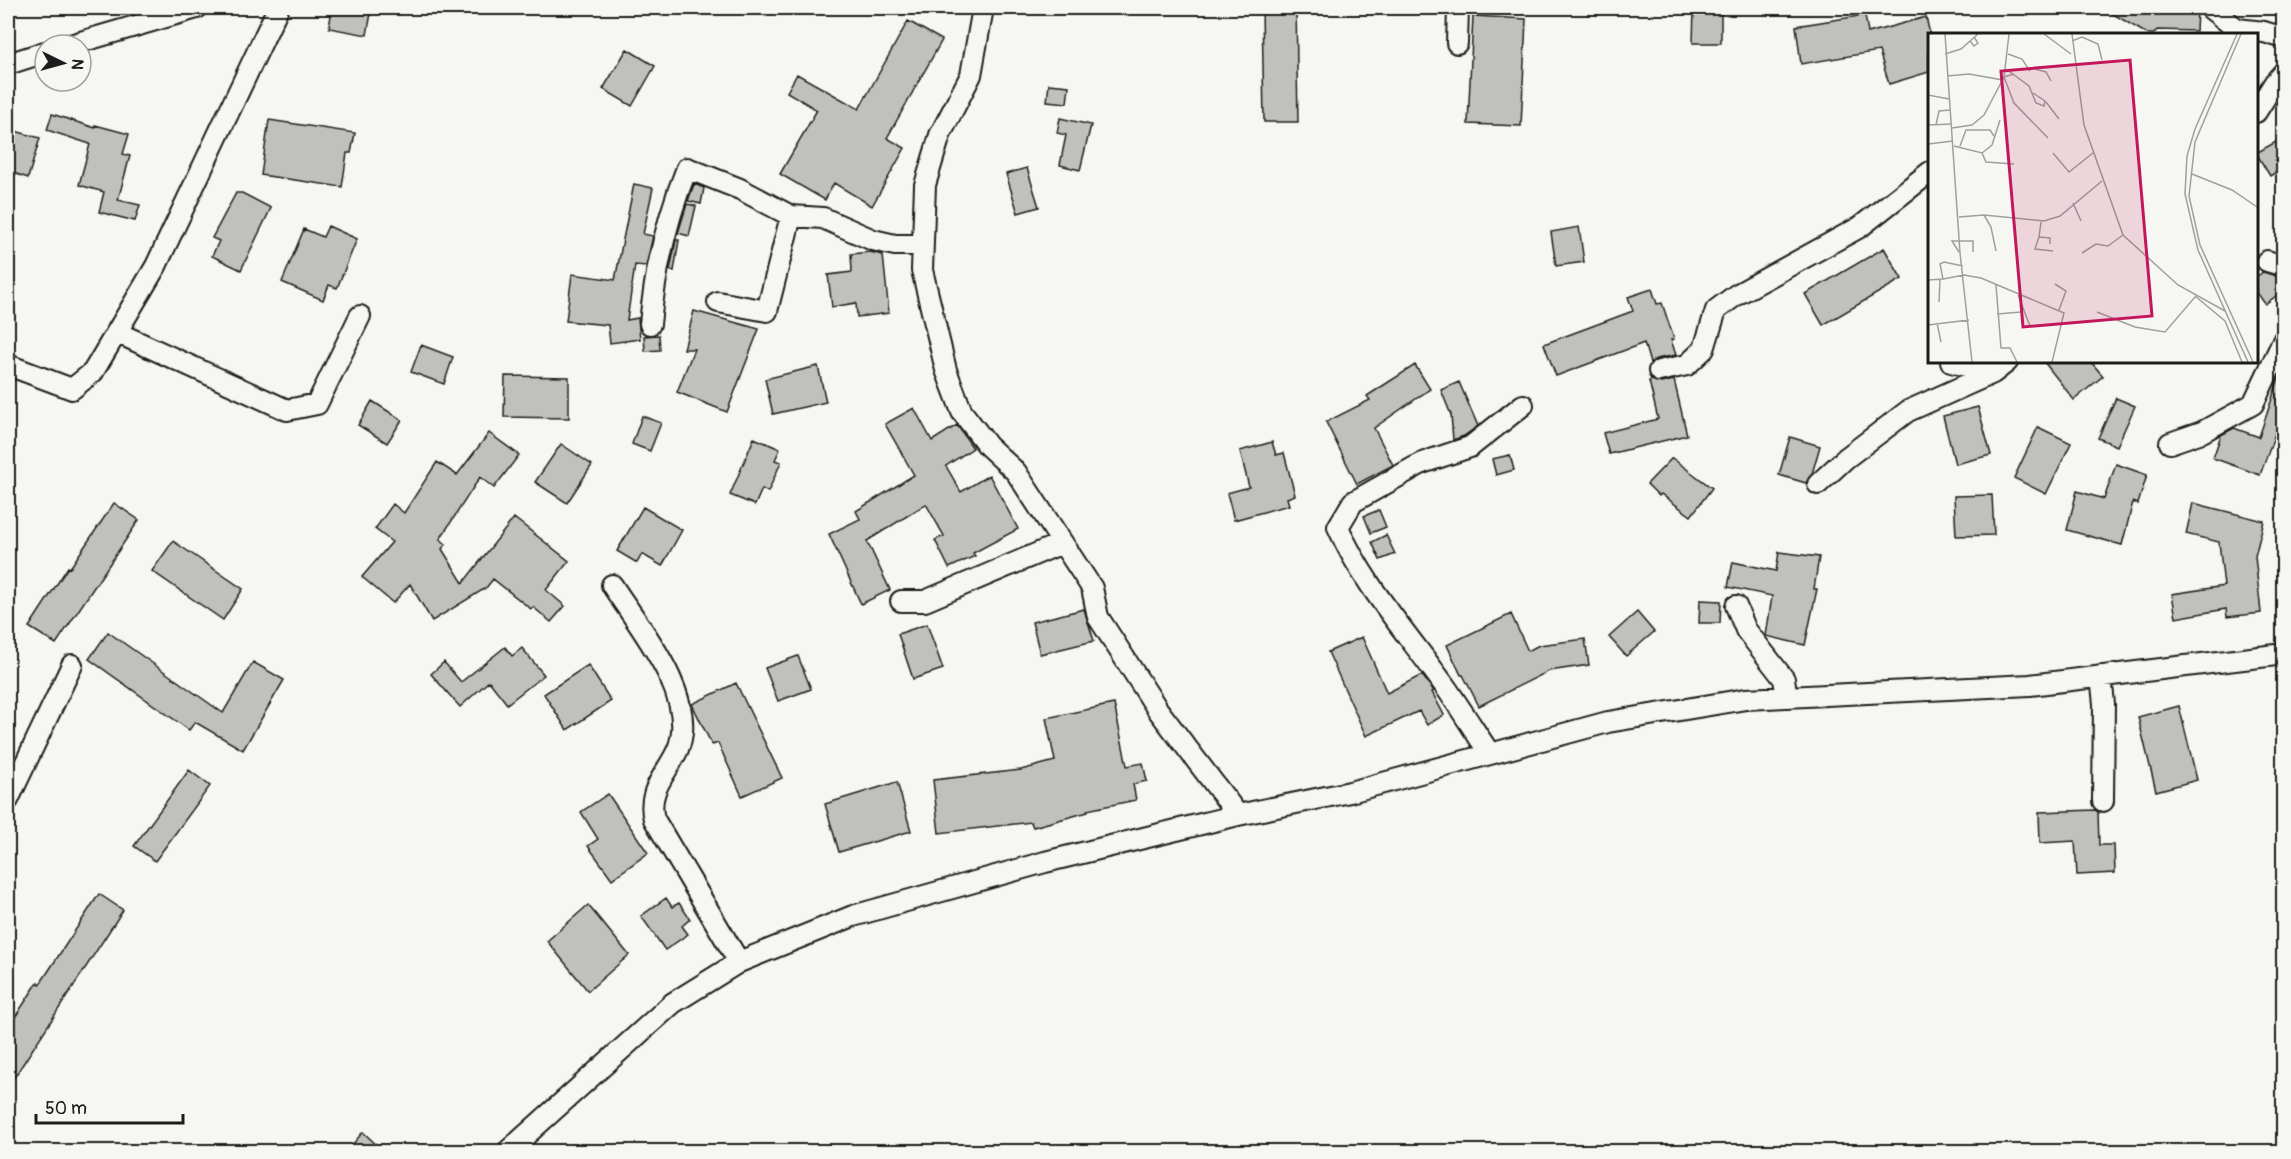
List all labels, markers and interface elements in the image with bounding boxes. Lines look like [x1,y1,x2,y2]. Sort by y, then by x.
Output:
north arrow [33,33,93,93]
inset map [1928,33,2258,363]
text: N [66,58,87,71]
scale bar [36,1087,183,1125]
text: 50 m [45,1097,87,1120]

